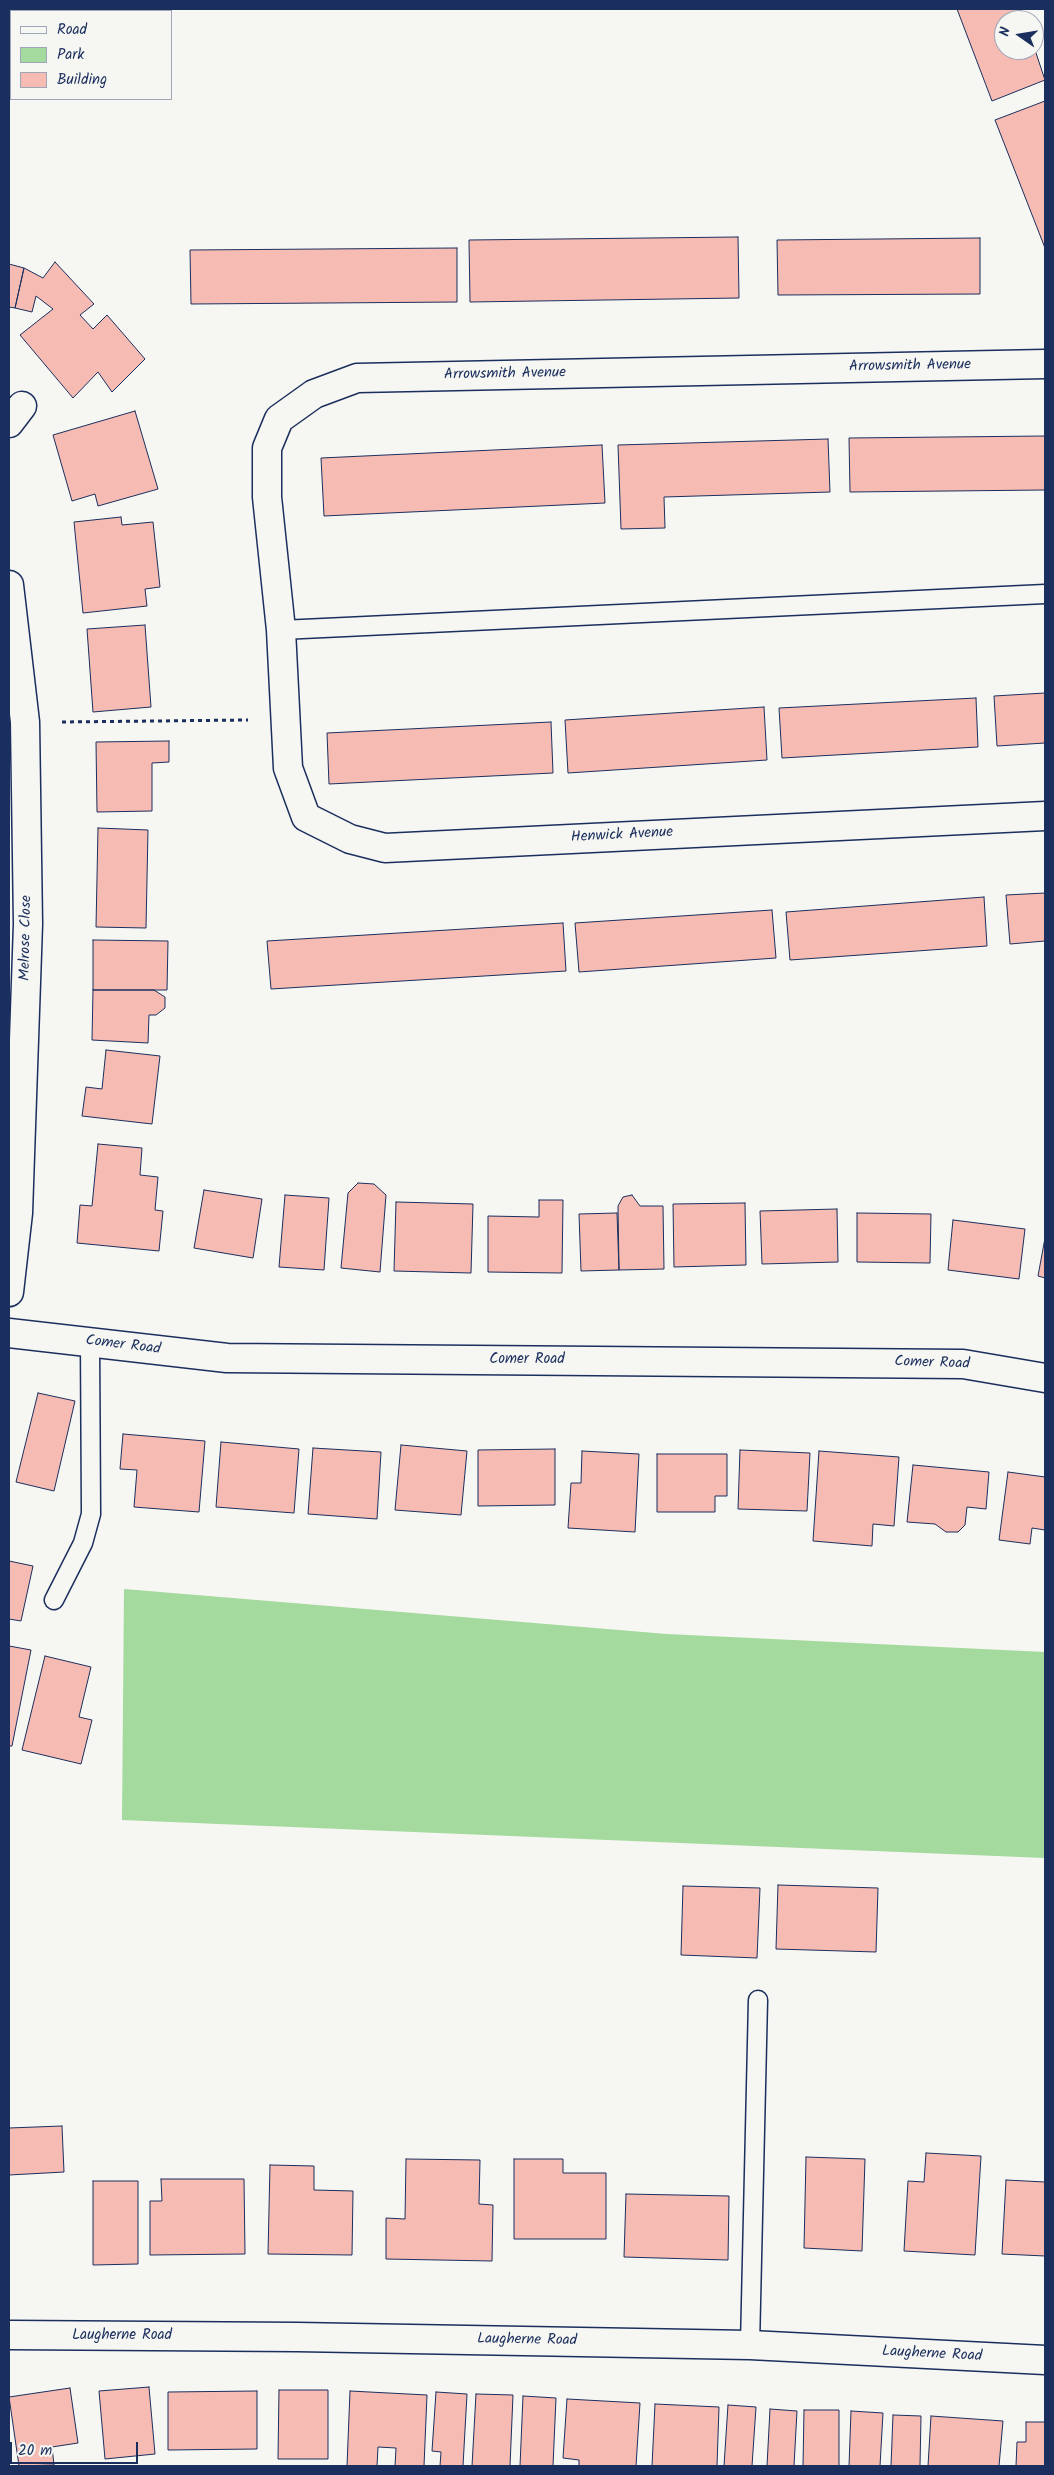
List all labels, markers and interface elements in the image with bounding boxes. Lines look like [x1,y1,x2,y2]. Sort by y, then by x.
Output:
legend [10,10,172,100]
north arrow [994,10,1044,60]
text: Road [57,18,87,42]
text: N [994,25,1017,39]
text: Park [57,43,84,67]
text: Building [57,68,107,92]
street label: Arrowsmith Avenue [849,357,971,377]
street label: Arrowsmith Avenue [444,365,566,385]
street label: Henwick Avenue [570,824,674,848]
street label: Melrose Close [17,895,37,981]
street label: Comer Road [84,1332,162,1360]
street label: Comer Road [489,1351,565,1369]
street label: Comer Road [894,1354,970,1374]
street label: Laugherne Road [72,2327,172,2345]
street label: Laugherne Road [477,2331,577,2351]
street label: Laugherne Road [882,2343,982,2367]
scale bar [12,2432,140,2464]
text: 20 m [18,2439,52,2463]

